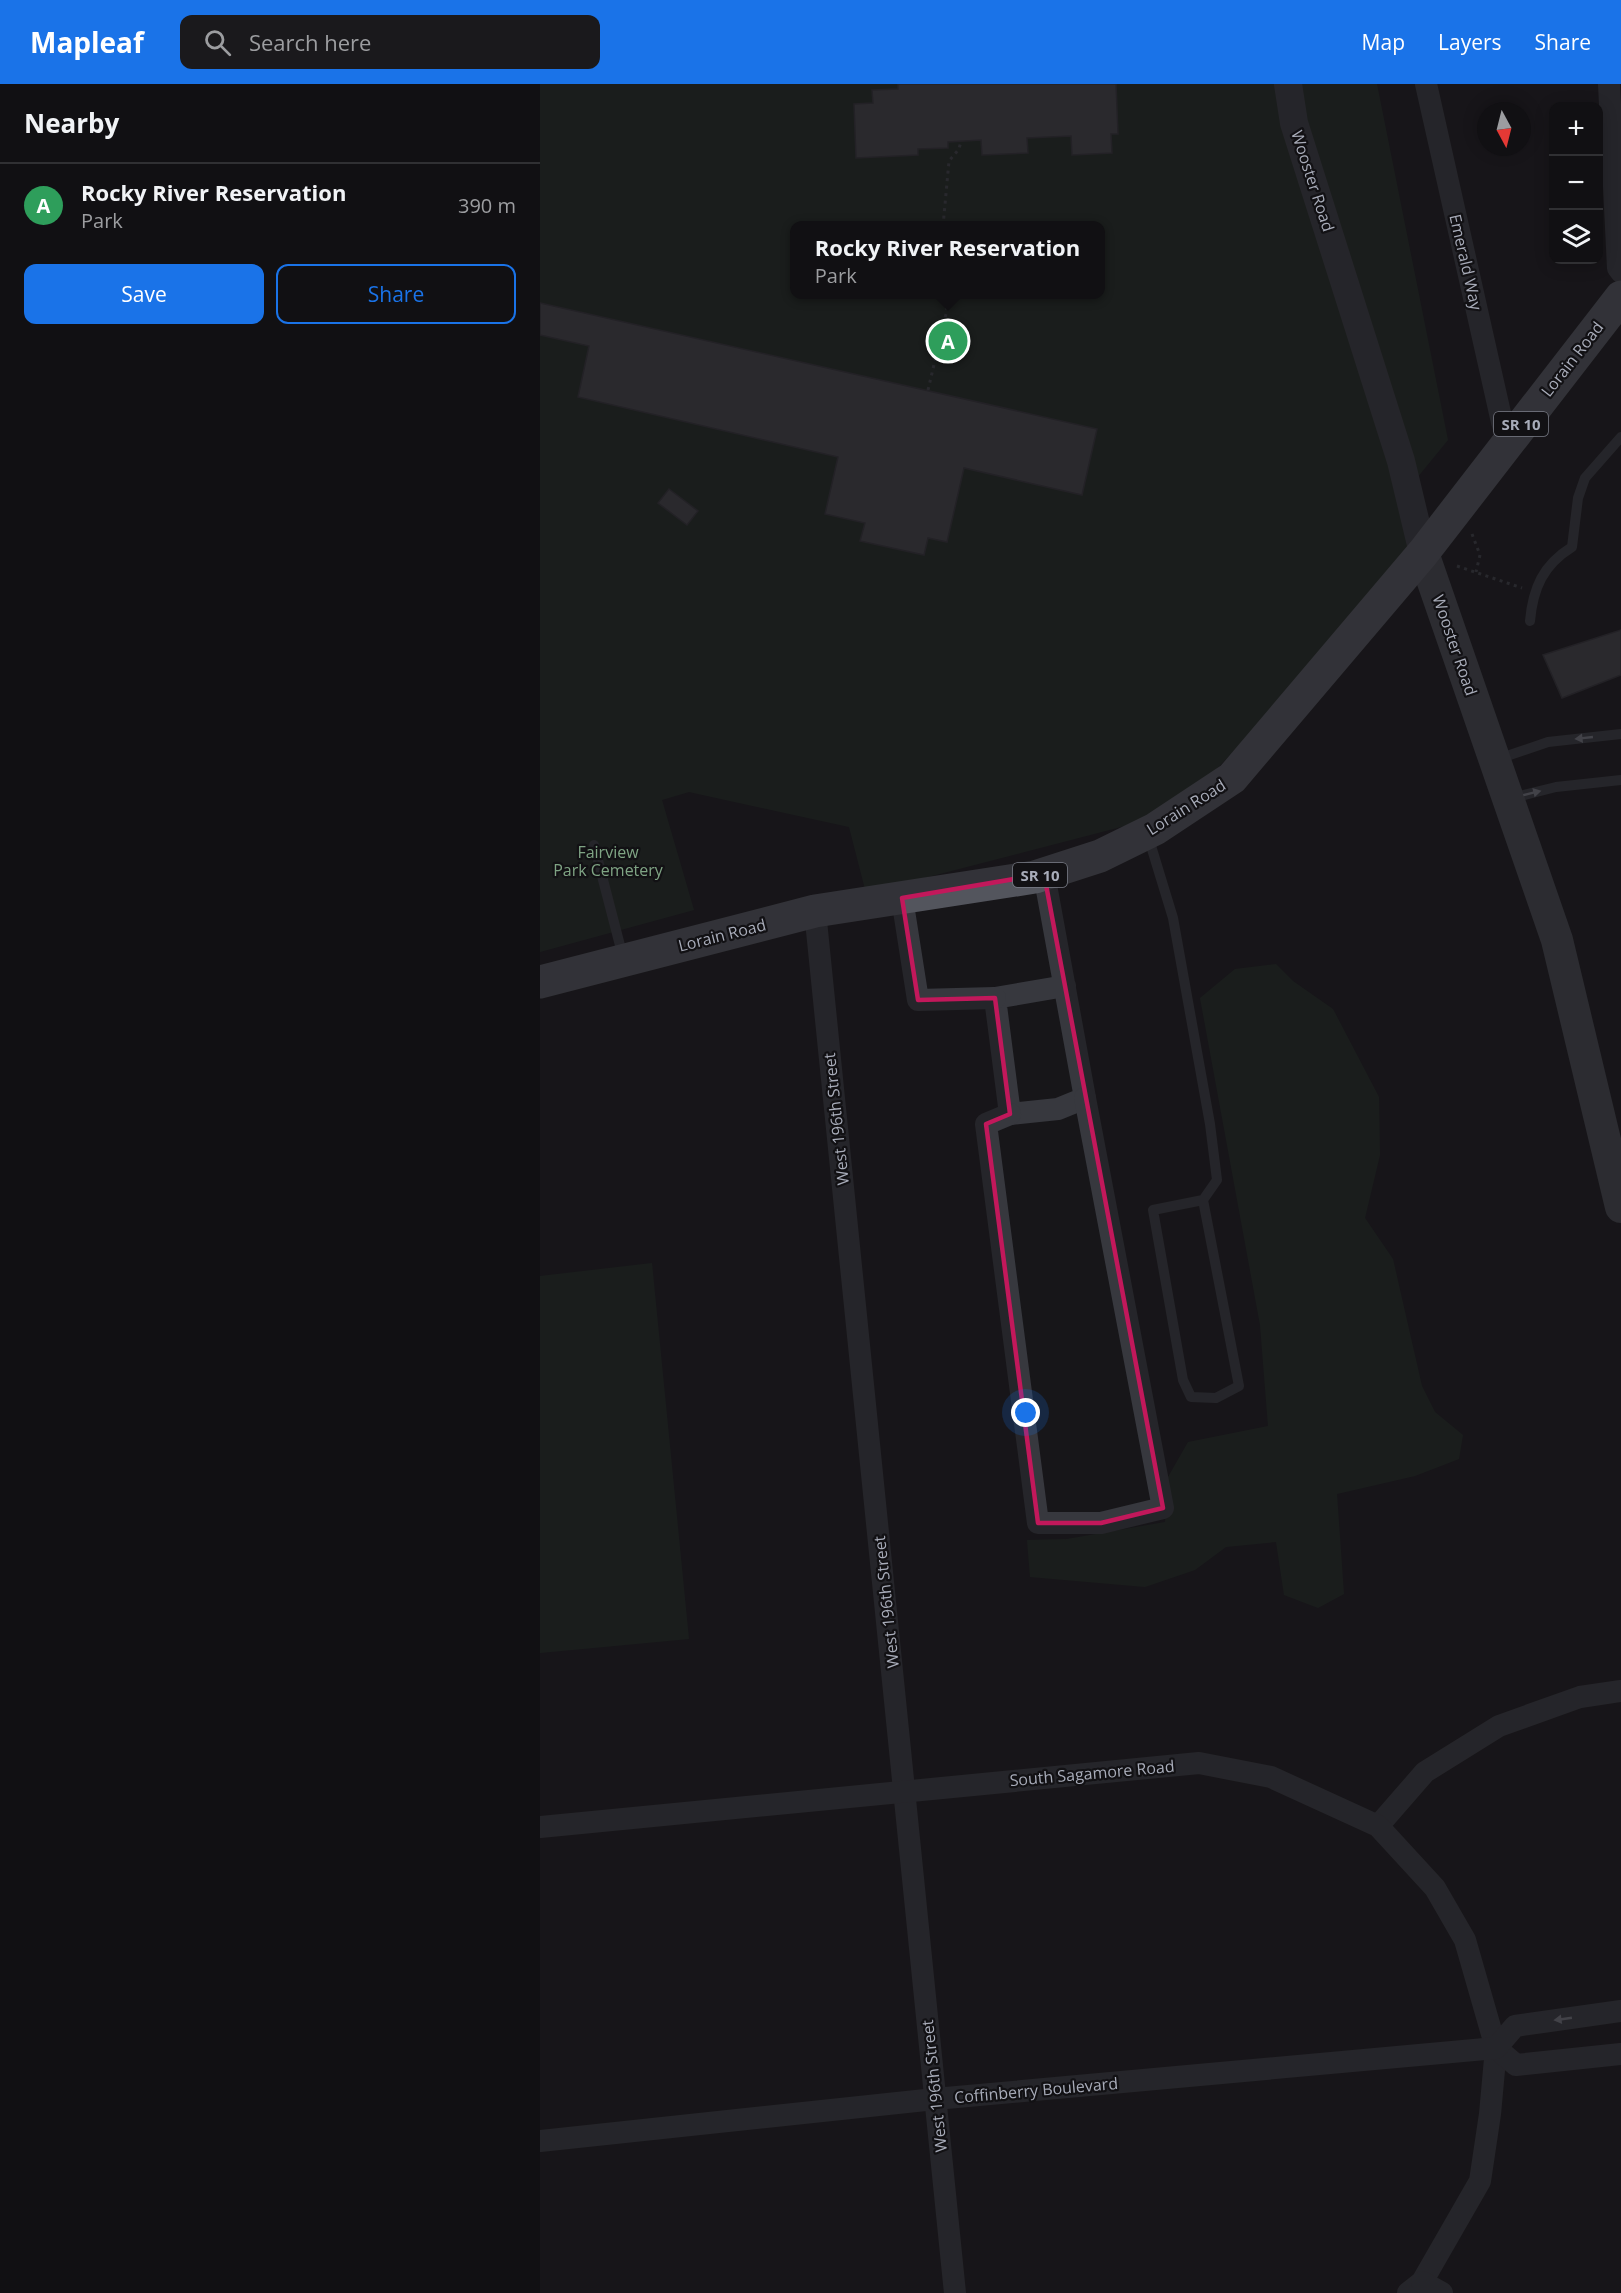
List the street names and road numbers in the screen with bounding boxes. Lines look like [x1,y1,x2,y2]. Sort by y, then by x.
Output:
street label: Wooster Road [1286,128,1340,234]
street label: Emerald Way [1444,212,1488,313]
street label: Lorain Road [1536,317,1608,401]
road number: SR 10 [1494,412,1548,436]
street label: Wooster Road [1427,592,1483,698]
street label: Lorain Road [1142,774,1230,840]
road number: SR 10 [1013,863,1067,887]
street label: Lorain Road [676,913,768,957]
street label: West 196th Street [818,1051,854,1186]
street label: West 196th Street [868,1534,904,1669]
street label: South Sagamore Road [1009,1755,1175,1791]
street label: West 196th Street [916,2018,952,2153]
street label: Coffinberry Boulevard [953,2072,1119,2108]

